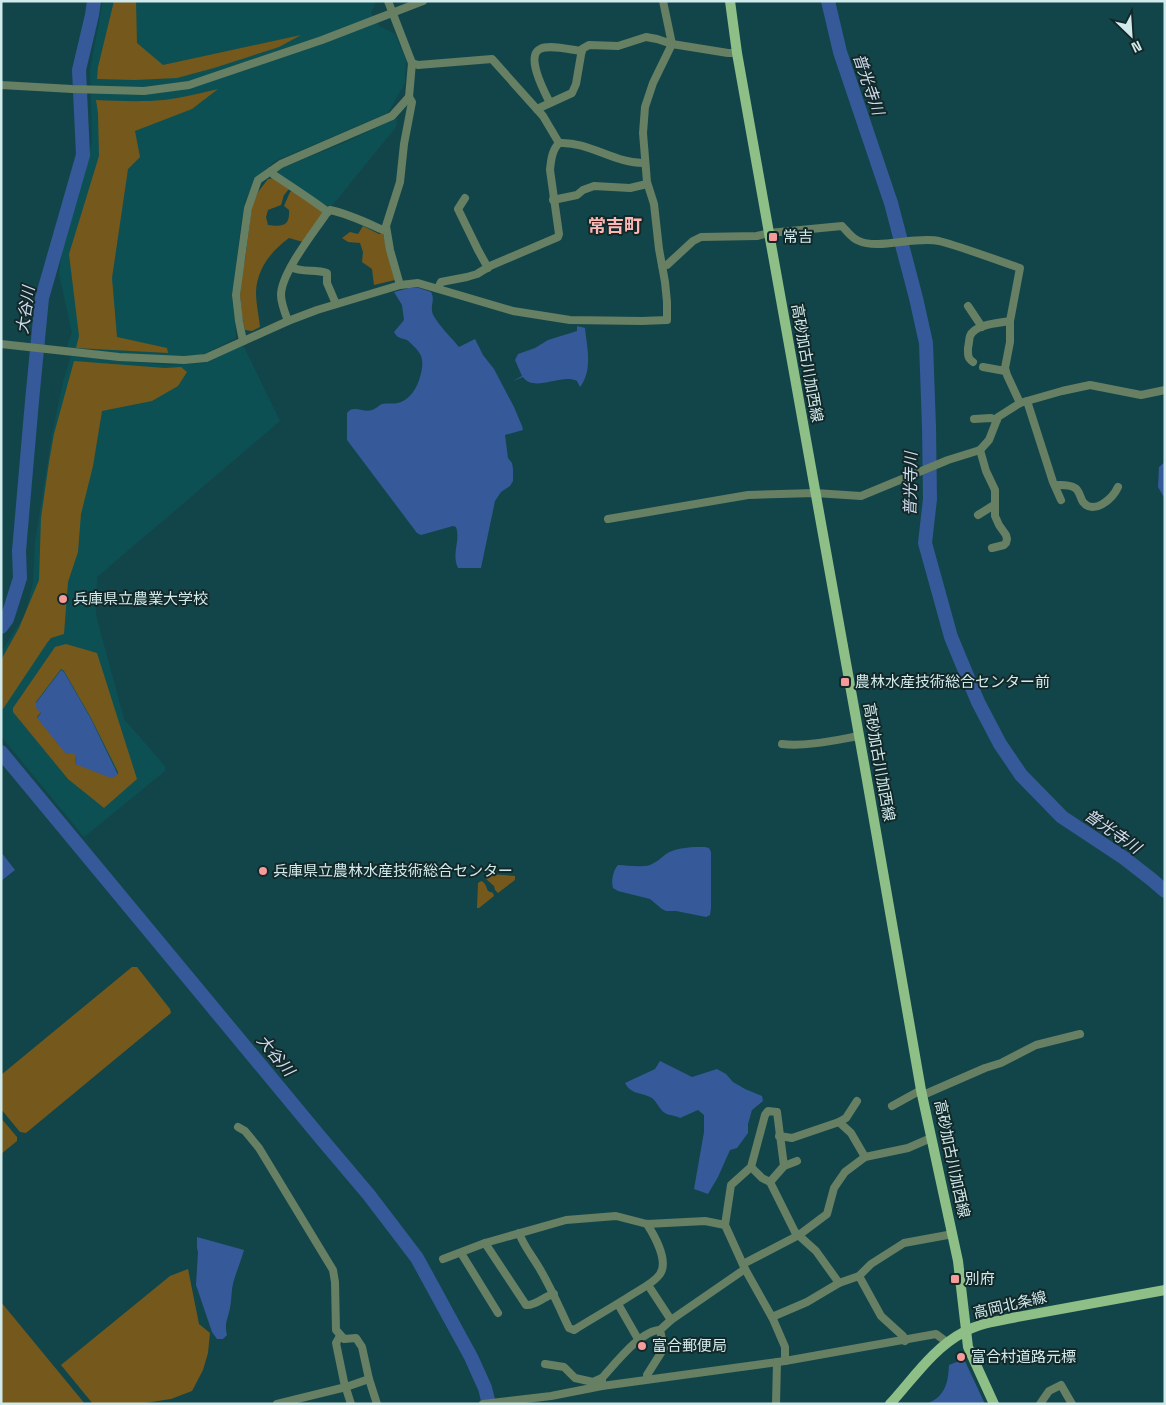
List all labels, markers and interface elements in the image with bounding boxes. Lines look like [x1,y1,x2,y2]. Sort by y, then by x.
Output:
north arrow [1106,10,1156,60]
text: N [1128,37,1145,57]
water label: 普光寺川 [848,50,890,120]
district label: 常吉町 [588,214,642,237]
place label: 常吉 [783,227,813,246]
marker: 常吉 [767,231,779,243]
water label: 大谷川 [12,283,40,335]
street label: 高砂加古川加西線 [788,302,827,424]
water label: 普光寺川 [899,450,922,516]
place label: 兵庫県立農業大学校 [73,589,208,608]
marker: 兵庫県立農業大学校 [57,593,69,605]
place label: 農林水産技術総合センター前 [855,672,1050,691]
marker: 農林水産技術総合センター前 [839,676,851,688]
street label: 高砂加古川加西線 [860,701,899,823]
water label: 普光寺川 [1080,804,1147,860]
place label: 兵庫県立農林水産技術総合センター [273,861,513,880]
marker: 兵庫県立農林水産技術総合センター [257,865,269,877]
water label: 大谷川 [252,1030,300,1082]
street label: 高砂加古川加西線 [931,1098,974,1220]
place label: 別府 [965,1269,995,1288]
marker: 別府 [949,1273,961,1285]
street label: 高岡北条線 [971,1287,1049,1322]
place label: 富合郵便局 [652,1336,727,1355]
marker: 富合郵便局 [636,1340,648,1352]
place label: 富合村道路元標 [971,1347,1076,1366]
marker: 富合村道路元標 [955,1351,967,1363]

